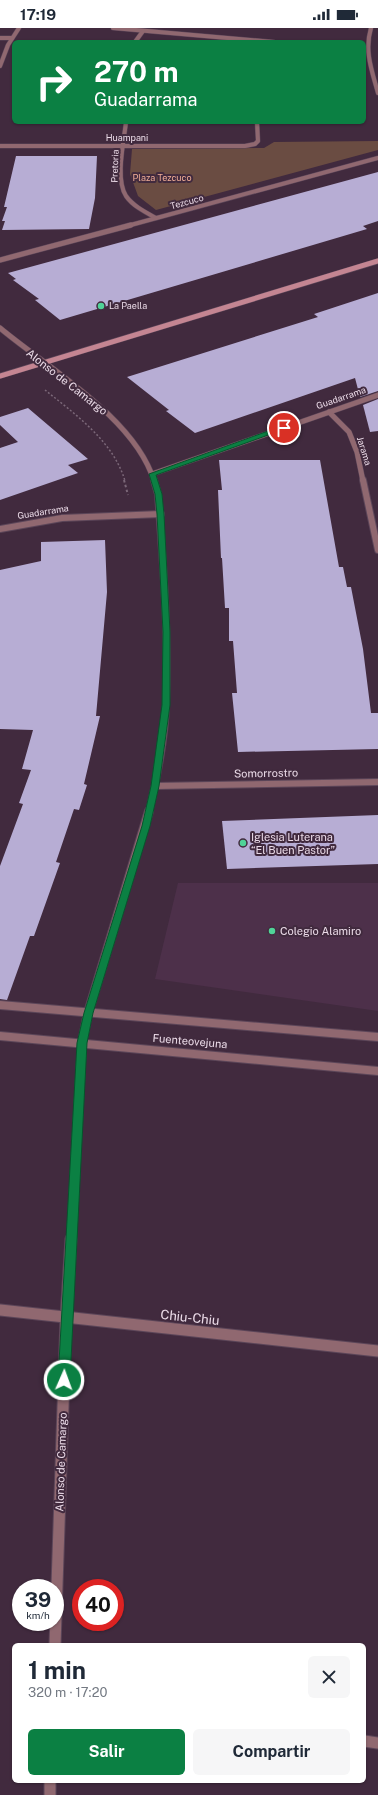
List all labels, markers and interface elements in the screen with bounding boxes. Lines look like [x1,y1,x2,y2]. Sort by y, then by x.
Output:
text: 17:19 [20,6,56,23]
text: 270 m [94,55,178,88]
icon: right [28,56,80,108]
text: Guadarrama [94,89,198,110]
street label: Huampani [106,132,148,143]
street label: Pretoria [108,149,121,183]
park label: Plaza Tezcuco [133,172,191,183]
street label: Tezcuco [169,192,205,211]
place label: La Paella [109,300,147,311]
marker: La Paella [96,301,106,311]
street label: Alonso de Camargo [24,347,110,417]
street label: Guadarrama [315,384,367,411]
pin [267,411,301,445]
icon: arrive [273,417,295,439]
street label: Jarama [355,435,374,467]
street label: Guadarrama [17,502,69,521]
street label: Somorrostro [234,766,298,780]
place label: Iglesia Luterana “El Buen Pastor” [251,831,335,856]
marker: Iglesia Luterana “El Buen Pastor” [238,838,248,848]
place label: Colegio Alamiro [280,925,361,937]
marker: Colegio Alamiro [267,926,277,936]
street label: Fuenteovejuna [152,1032,228,1050]
street label: Chiu-Chiu [160,1307,220,1328]
position arrow [43,1359,85,1401]
street label: Alonso de Camargo [53,1412,69,1512]
speed limit sign: 40 [72,1579,124,1631]
text: 39 [25,1588,51,1612]
text: km/h [26,1609,50,1621]
text: 1 min [28,1656,86,1684]
button: close [308,1656,350,1698]
text: 320 m · 17:20 [28,1685,108,1700]
button: Salir [28,1729,185,1775]
button: Compartir [193,1729,350,1775]

